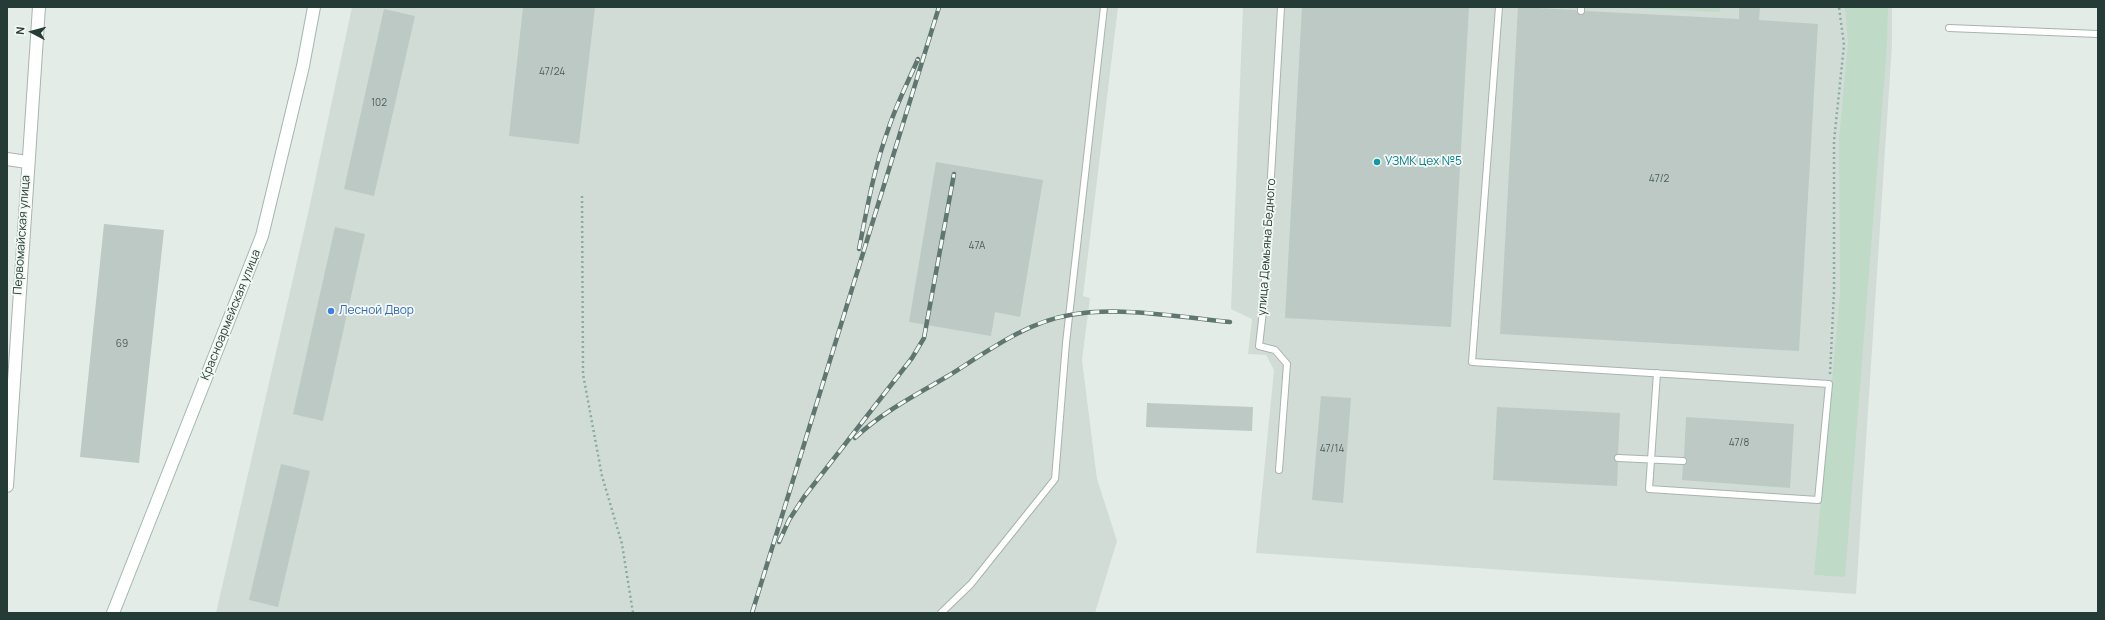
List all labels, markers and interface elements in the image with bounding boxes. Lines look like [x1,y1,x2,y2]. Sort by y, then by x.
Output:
north arrow [12,12,52,52]
text: N [12,26,27,35]
house number: 47/24 [539,66,565,78]
house number: 102 [371,97,387,109]
place label: УЗМК цех №5 [1385,155,1462,169]
marker: УЗМК цех №5 [1372,157,1382,167]
house number: 47/2 [1649,173,1669,185]
street label: Первомайская улица [11,175,33,295]
street label: улица Демьяна Бедного [1255,178,1279,316]
house number: 47А [969,240,985,252]
street label: Красноармейская улица [198,247,264,383]
place label: Лесной Двор [339,304,414,318]
marker: Лесной Двор [326,306,336,316]
house number: 69 [116,338,128,350]
house number: 47/8 [1729,437,1749,449]
house number: 47/14 [1320,443,1344,455]

